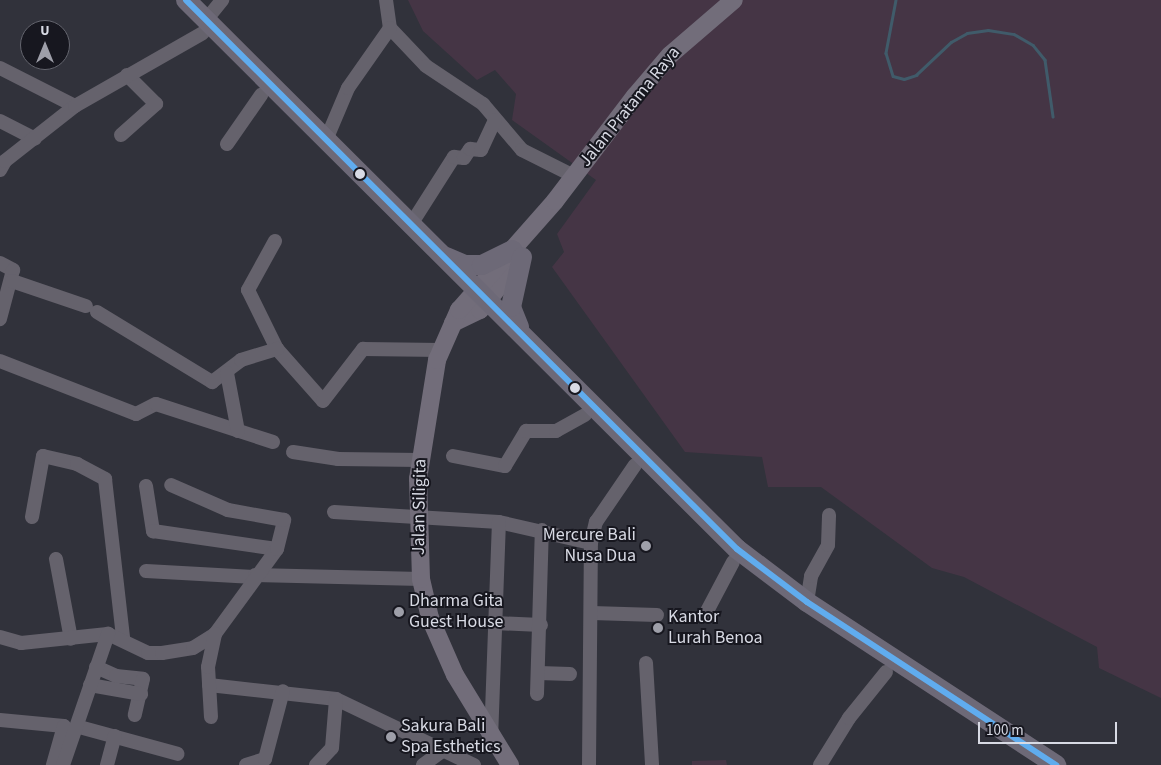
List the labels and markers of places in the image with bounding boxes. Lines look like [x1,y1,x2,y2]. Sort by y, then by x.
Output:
unlabelled marker [355,169,365,179]
unlabelled marker [570,383,580,393]
place label: Mercure Bali Nusa Dua [543,525,636,568]
marker: Mercure Bali Nusa Dua [640,540,652,552]
place label: Dharma Gita Guest House [409,591,503,634]
marker: Dharma Gita Guest House [393,606,405,618]
place label: Kantor Lurah Benoa [668,607,763,650]
marker: Kantor Lurah Benoa [652,622,664,634]
place label: Sakura Bali Spa Esthetics [401,716,501,759]
marker: Sakura Bali Spa Esthetics [385,731,397,743]

